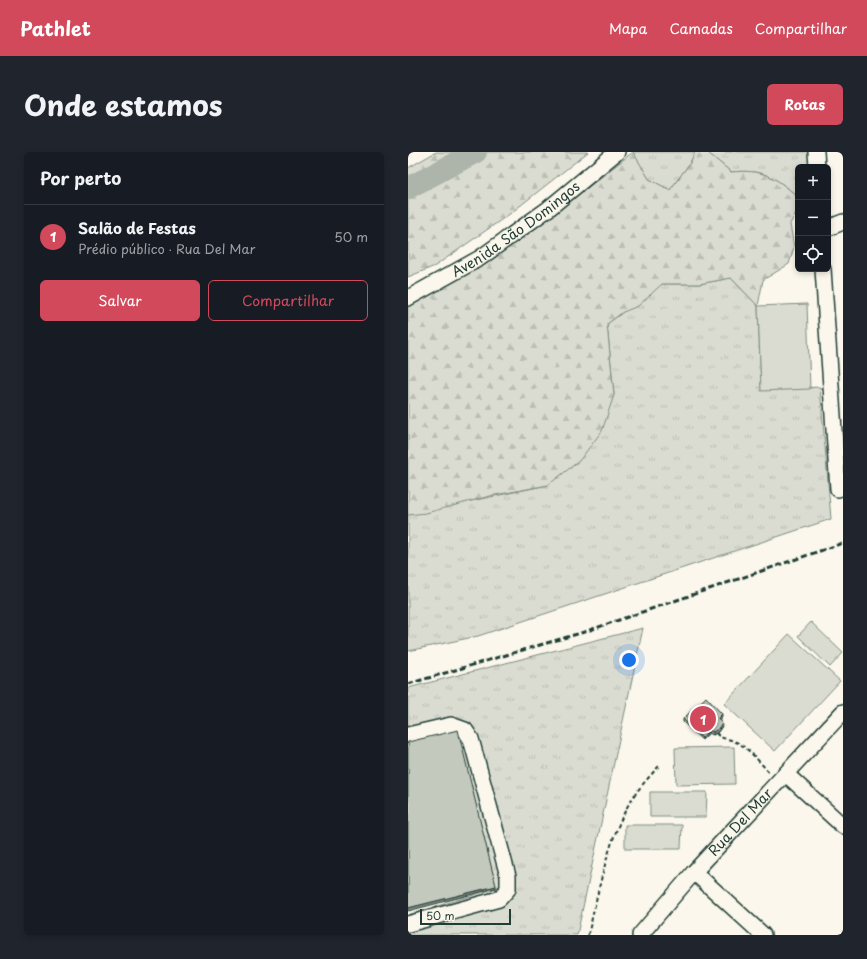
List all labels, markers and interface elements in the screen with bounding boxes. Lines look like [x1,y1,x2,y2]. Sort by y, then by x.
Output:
text: Pathlet [20,14,91,42]
text: Mapa [609,18,647,39]
text: Camadas [669,18,733,39]
text: Compartilhar [755,18,847,39]
text: Onde estamos [24,83,223,126]
button: Rotas [767,84,843,125]
map controls [795,164,831,272]
button: + [795,164,831,200]
text: Por perto [40,165,121,191]
street label: Avenida São Domingos [447,176,584,282]
button: − [795,200,831,236]
text: Salão de Festas [78,216,196,239]
text: 1 [50,227,56,246]
text: 50 m [334,227,368,246]
button: locate [795,236,831,272]
text: Prédio público · Rua Del Mar [78,239,255,258]
button: Salvar [40,280,200,321]
button: Compartilhar [208,280,368,321]
your location [619,650,639,670]
pin: 1 [690,704,716,734]
street label: Rua Del Mar [703,783,777,861]
scale bar [420,907,511,926]
text: 50 m [426,907,455,924]

